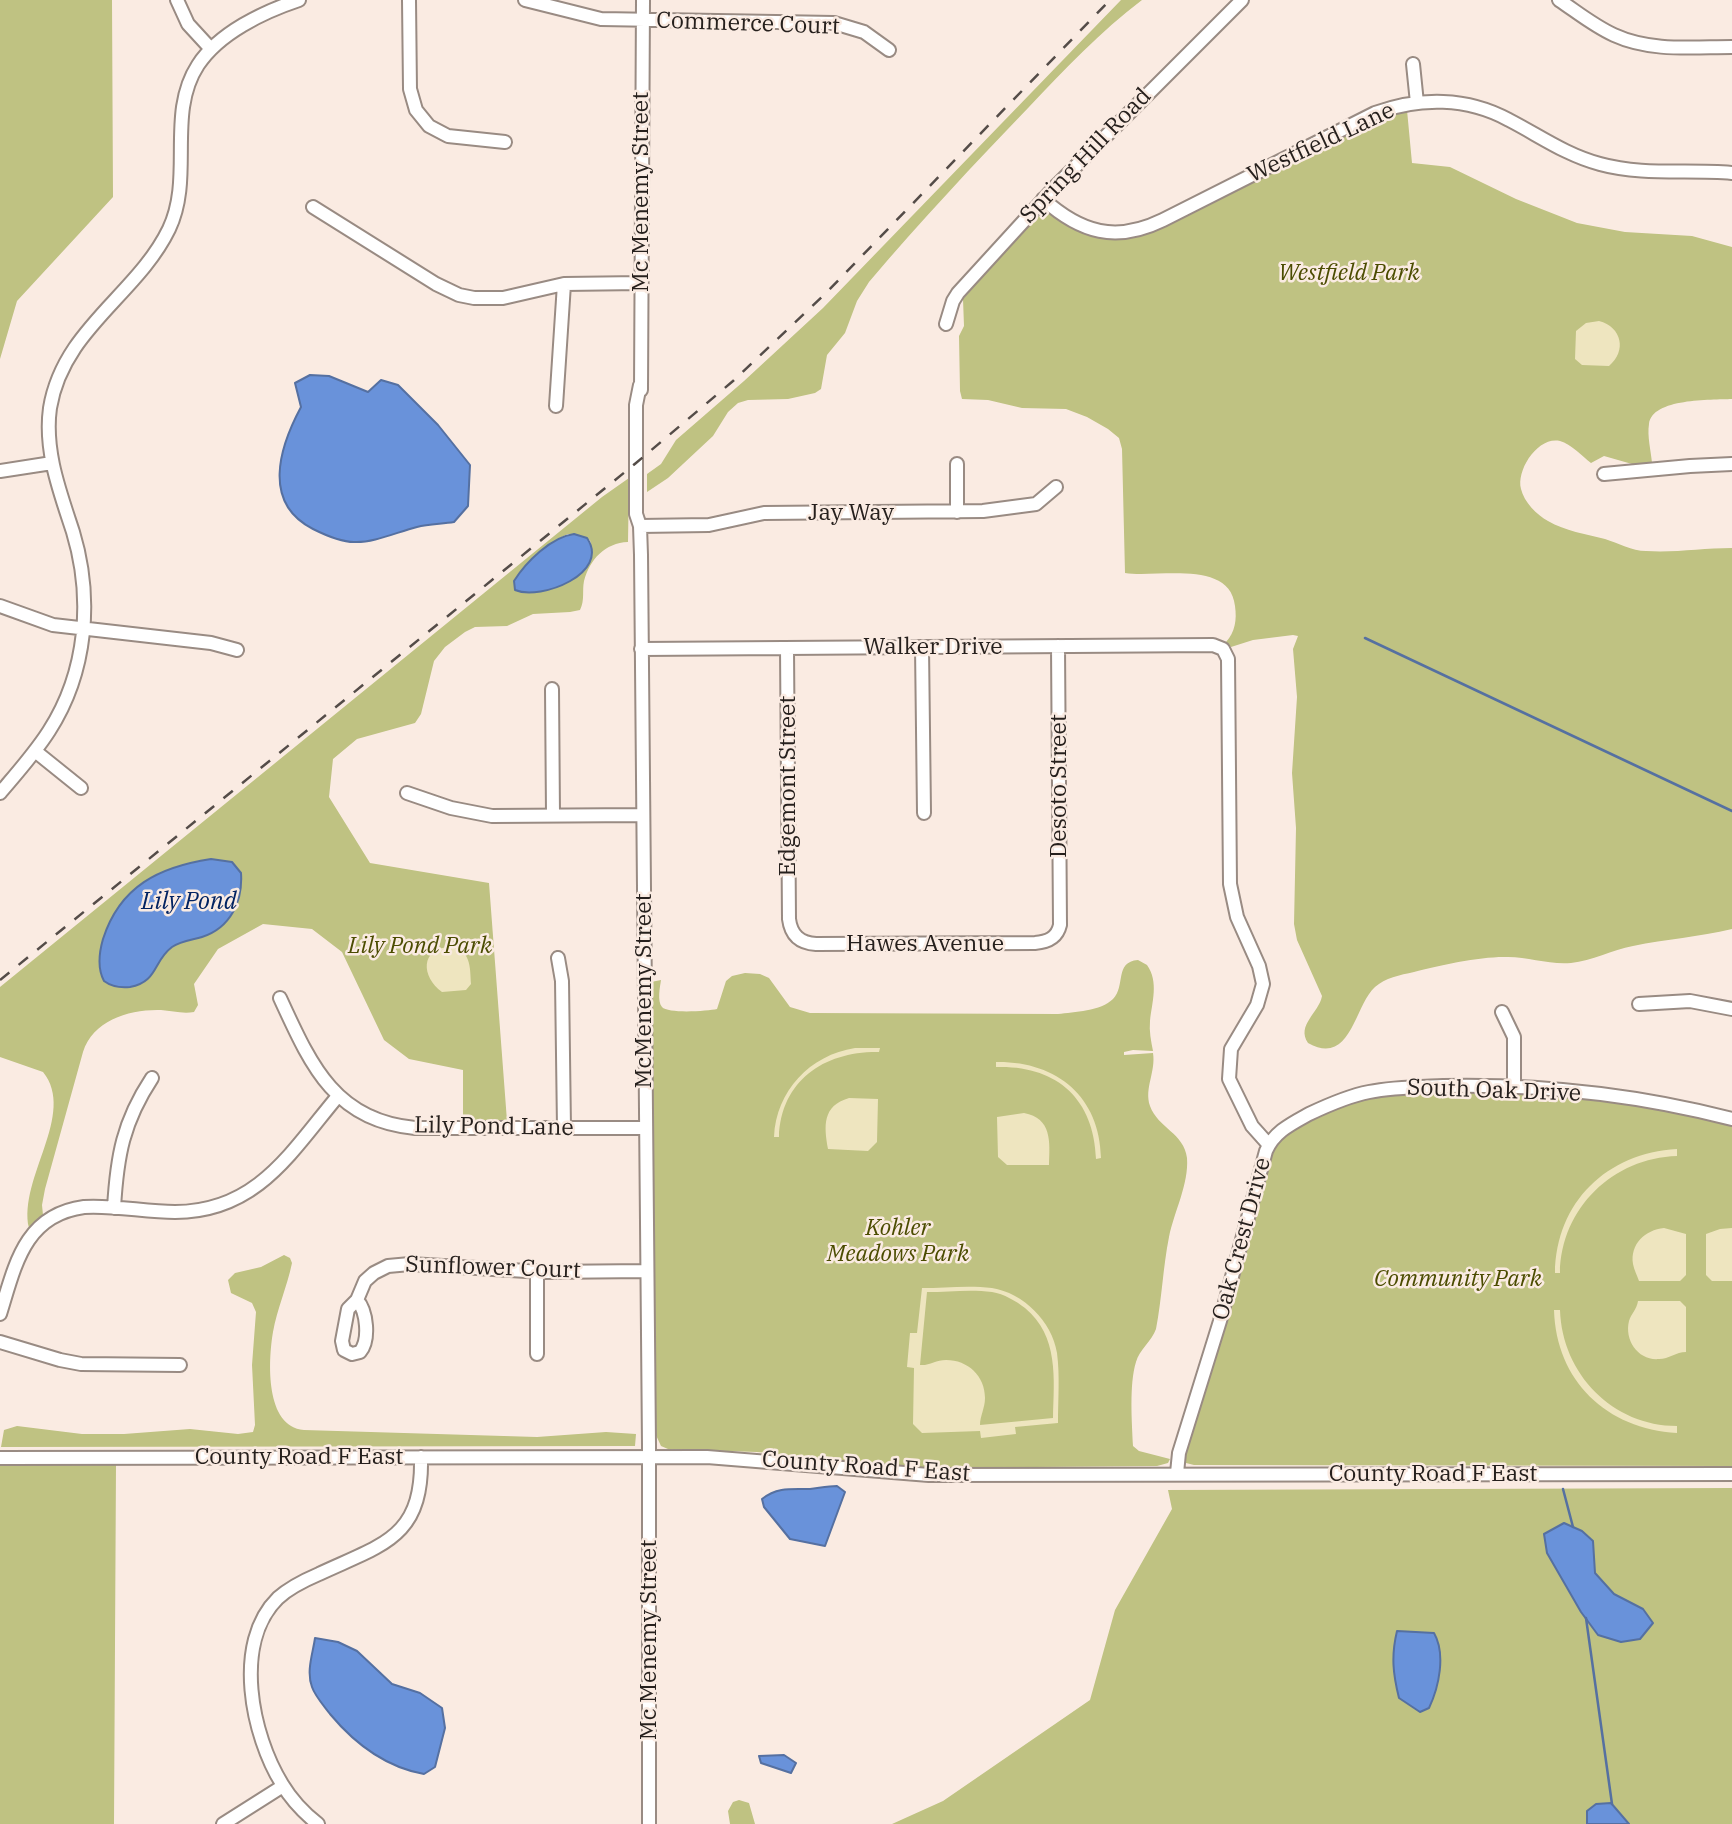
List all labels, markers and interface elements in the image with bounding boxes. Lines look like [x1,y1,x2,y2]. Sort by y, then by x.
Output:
street label: Commerce Court [656,7,840,41]
street label: Spring Hill Road [1015,83,1157,229]
street label: Mc Menemy Street [627,92,655,292]
street label: Westfield Lane [1243,97,1399,189]
park label: Westfield Park [1278,259,1420,287]
street label: Jay Way [808,499,894,527]
street label: Walker Drive [863,633,1003,661]
street label: Edgemont Street [774,696,802,876]
street label: Desoto Street [1045,714,1073,858]
water label: Lily Pond [141,888,237,916]
street label: McMenemy Street [630,893,658,1089]
street label: Hawes Avenue [846,930,1004,958]
park label: Lily Pond Park [348,932,492,960]
street label: South Oak Drive [1406,1074,1582,1108]
street label: Lily Pond Lane [414,1112,574,1142]
street label: Oak Crest Drive [1207,1155,1277,1323]
park label: Kohler Meadows Park [827,1214,969,1268]
street label: Sunflower Court [405,1251,581,1285]
park label: Community Park [1374,1265,1542,1293]
street label: County Road F East [195,1443,403,1471]
street label: County Road F East [761,1446,971,1488]
street label: County Road F East [1329,1460,1537,1488]
street label: Mc Menemy Street [635,1540,663,1740]

